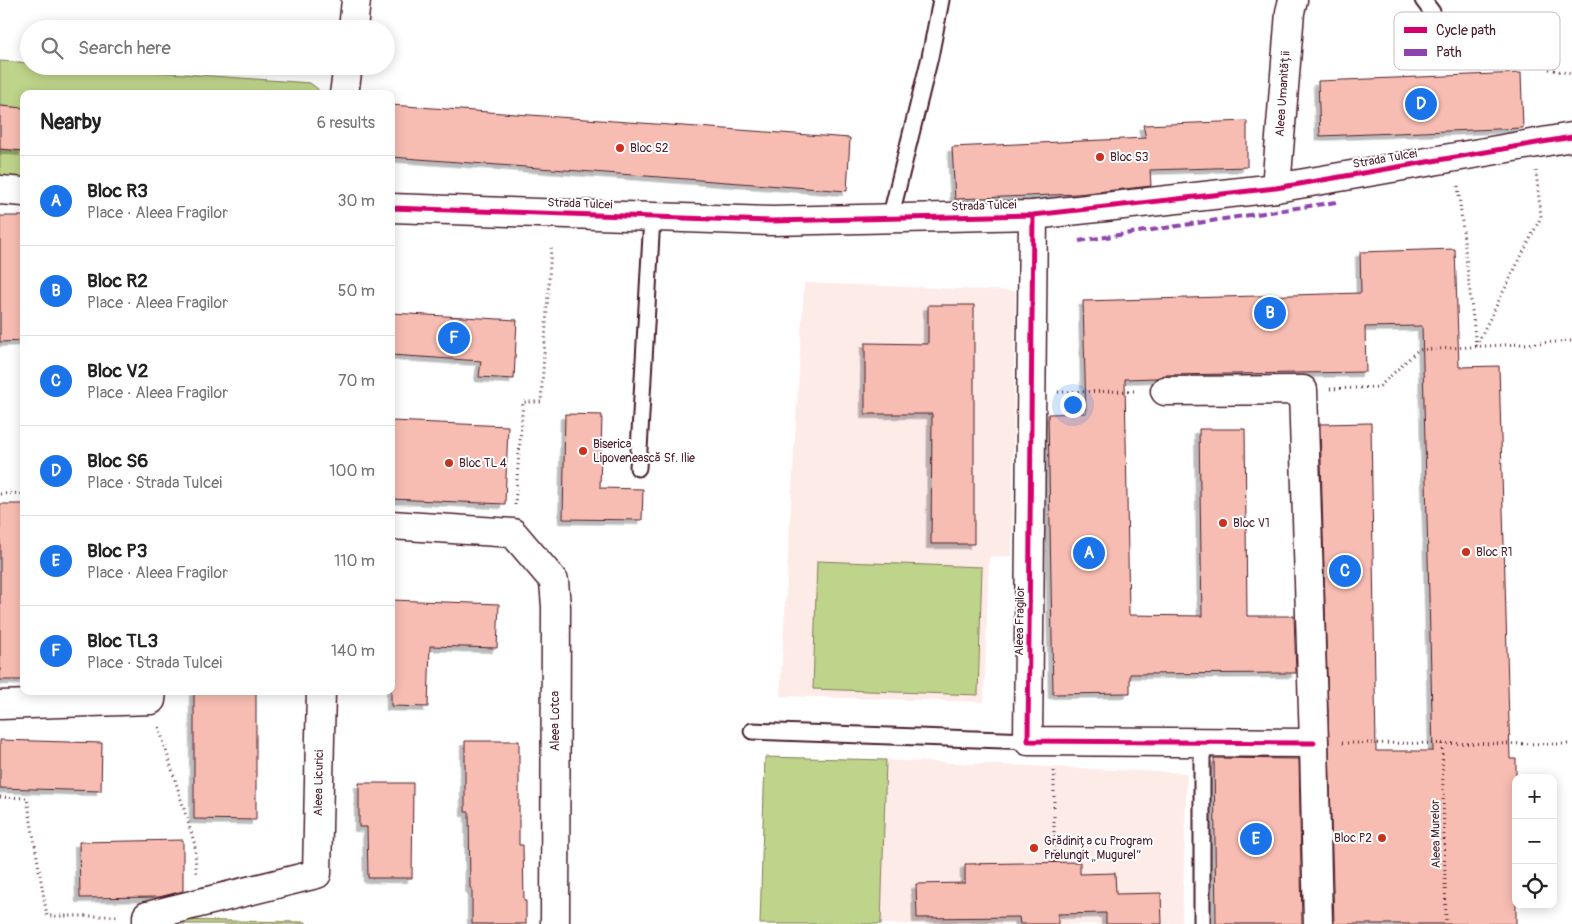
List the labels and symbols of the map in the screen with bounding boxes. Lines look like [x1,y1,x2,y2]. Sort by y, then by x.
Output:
legend [1394,12,1560,70]
text: Cycle path [1436,22,1496,39]
text: Path [1436,44,1461,61]
street label: Aleea Umanității [1273,51,1293,137]
pin: D [1405,85,1437,123]
place label: Bloc S2 [630,141,669,156]
marker: Bloc S2 [614,142,626,154]
street label: Strada Tulcei [1352,146,1418,172]
place label: Bloc S3 [1110,150,1149,165]
marker: Bloc S3 [1094,151,1106,163]
street label: Strada Tulcei [547,195,613,213]
street label: Strada Tulcei [951,197,1017,215]
pin: B [1254,294,1286,332]
pin: F [438,319,470,357]
your location [1060,392,1086,418]
place label: Biserica Lipovenească Sf. Ilie [593,437,695,466]
marker: Biserica Lipovenească Sf. Ilie [577,445,589,457]
place label: Bloc TL 4 [459,456,507,471]
marker: Bloc TL 4 [443,457,455,469]
place label: Bloc V1 [1233,516,1270,531]
marker: Bloc V1 [1217,517,1229,529]
pin: A [1073,534,1105,572]
place label: Bloc R1 [1476,545,1512,560]
marker: Bloc R1 [1460,546,1472,558]
pin: C [1329,552,1361,590]
street label: Aleea Fragilor [1012,585,1028,656]
street label: Aleea Lotca [548,690,563,751]
street label: Aleea Licurici [311,750,327,816]
street label: Aleea Murelor [1428,799,1444,869]
pin: E [1240,820,1272,858]
place label: Bloc P2 [1334,831,1372,846]
marker: Bloc P2 [1376,832,1388,844]
place label: Grădinița cu Program Prelungit „Mugurel” [1044,834,1153,863]
marker: Grădinița cu Program Prelungit „Mugurel” [1028,842,1040,854]

